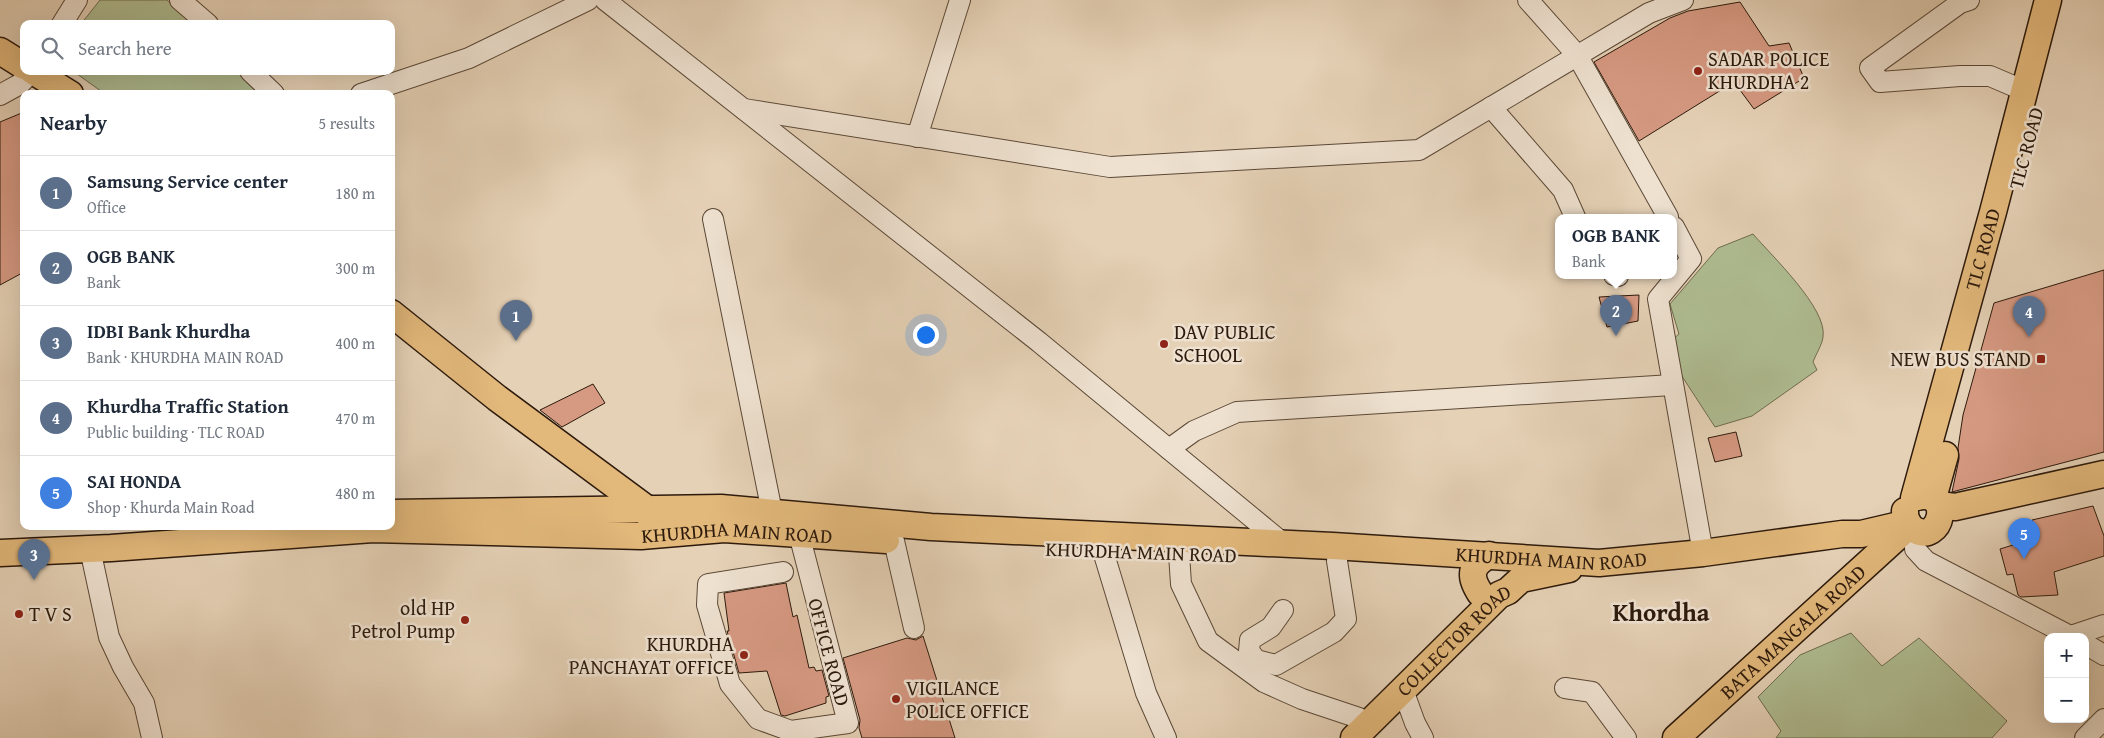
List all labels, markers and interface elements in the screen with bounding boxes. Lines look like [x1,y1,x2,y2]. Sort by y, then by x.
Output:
search box [20,20,395,75]
icon: search [38,34,66,62]
text: Search here [78,34,172,62]
place label: SADAR POLICE KHURDHA 2 [1708,44,1829,96]
marker: SADAR POLICE KHURDHA 2 [1692,65,1704,77]
street label: TLC ROAD [2001,104,2050,192]
text: Nearby [40,107,107,138]
text: 5 results [318,111,375,135]
text: Samsung Service center [87,167,288,195]
text: 1 [52,181,60,205]
text: 180 m [335,181,375,205]
text: Office [87,195,126,219]
street label: TLC ROAD [1957,205,2007,293]
popup [1555,214,1677,279]
text: OGB BANK [1572,221,1660,249]
text: OGB BANK [87,242,175,270]
text: Bank [1572,249,1606,273]
text: 2 [52,256,60,280]
text: 300 m [335,256,375,280]
text: Bank [87,270,121,294]
pin: 2 [1600,295,1632,336]
pin: 4 [2013,296,2045,337]
pin: 1 [500,300,532,341]
text: IDBI Bank Khurdha [87,317,250,345]
place label: DAV PUBLIC SCHOOL [1174,317,1276,369]
your location [913,322,939,348]
text: 3 [52,331,60,355]
text: 400 m [335,331,375,355]
marker: DAV PUBLIC SCHOOL [1158,338,1170,350]
place label: NEW BUS STAND [1891,344,2031,373]
text: Bank · KHURDHA MAIN ROAD [87,345,283,369]
marker: NEW BUS STAND [2035,353,2047,365]
text: Khurdha Traffic Station [87,392,289,420]
text: 4 [52,406,60,430]
text: 470 m [335,406,375,430]
text: Public building · TLC ROAD [87,420,265,444]
text: SAI HONDA [87,467,182,495]
text: 5 [52,481,60,505]
text: 480 m [335,481,375,505]
text: Shop · Khurda Main Road [87,495,255,519]
street label: KHURDHA MAIN ROAD [640,514,833,550]
pin: 5 [2008,518,2040,559]
street label: KHURDHA MAIN ROAD [1045,534,1237,569]
pin: 3 [18,539,50,580]
street label: KHURDHA MAIN ROAD [1455,539,1648,577]
street label: BATA MANGALA ROAD [1713,557,1872,705]
street label: COLLECTOR ROAD [1390,577,1515,702]
place label: old HP Petrol Pump [351,593,455,645]
district label: Khordha [1612,594,1710,630]
street label: OFFICE ROAD [801,595,858,709]
place label: T V S [29,599,72,628]
marker: T V S [13,608,25,620]
marker: old HP Petrol Pump [459,614,471,626]
place label: KHURDHA PANCHAYAT OFFICE [569,629,734,681]
map controls [2044,633,2089,723]
button: + [2044,633,2089,678]
marker: KHURDHA PANCHAYAT OFFICE [738,649,750,661]
place label: VIGILANCE POLICE OFFICE [906,673,1029,725]
button: − [2044,678,2089,723]
marker: VIGILANCE POLICE OFFICE [890,693,902,705]

